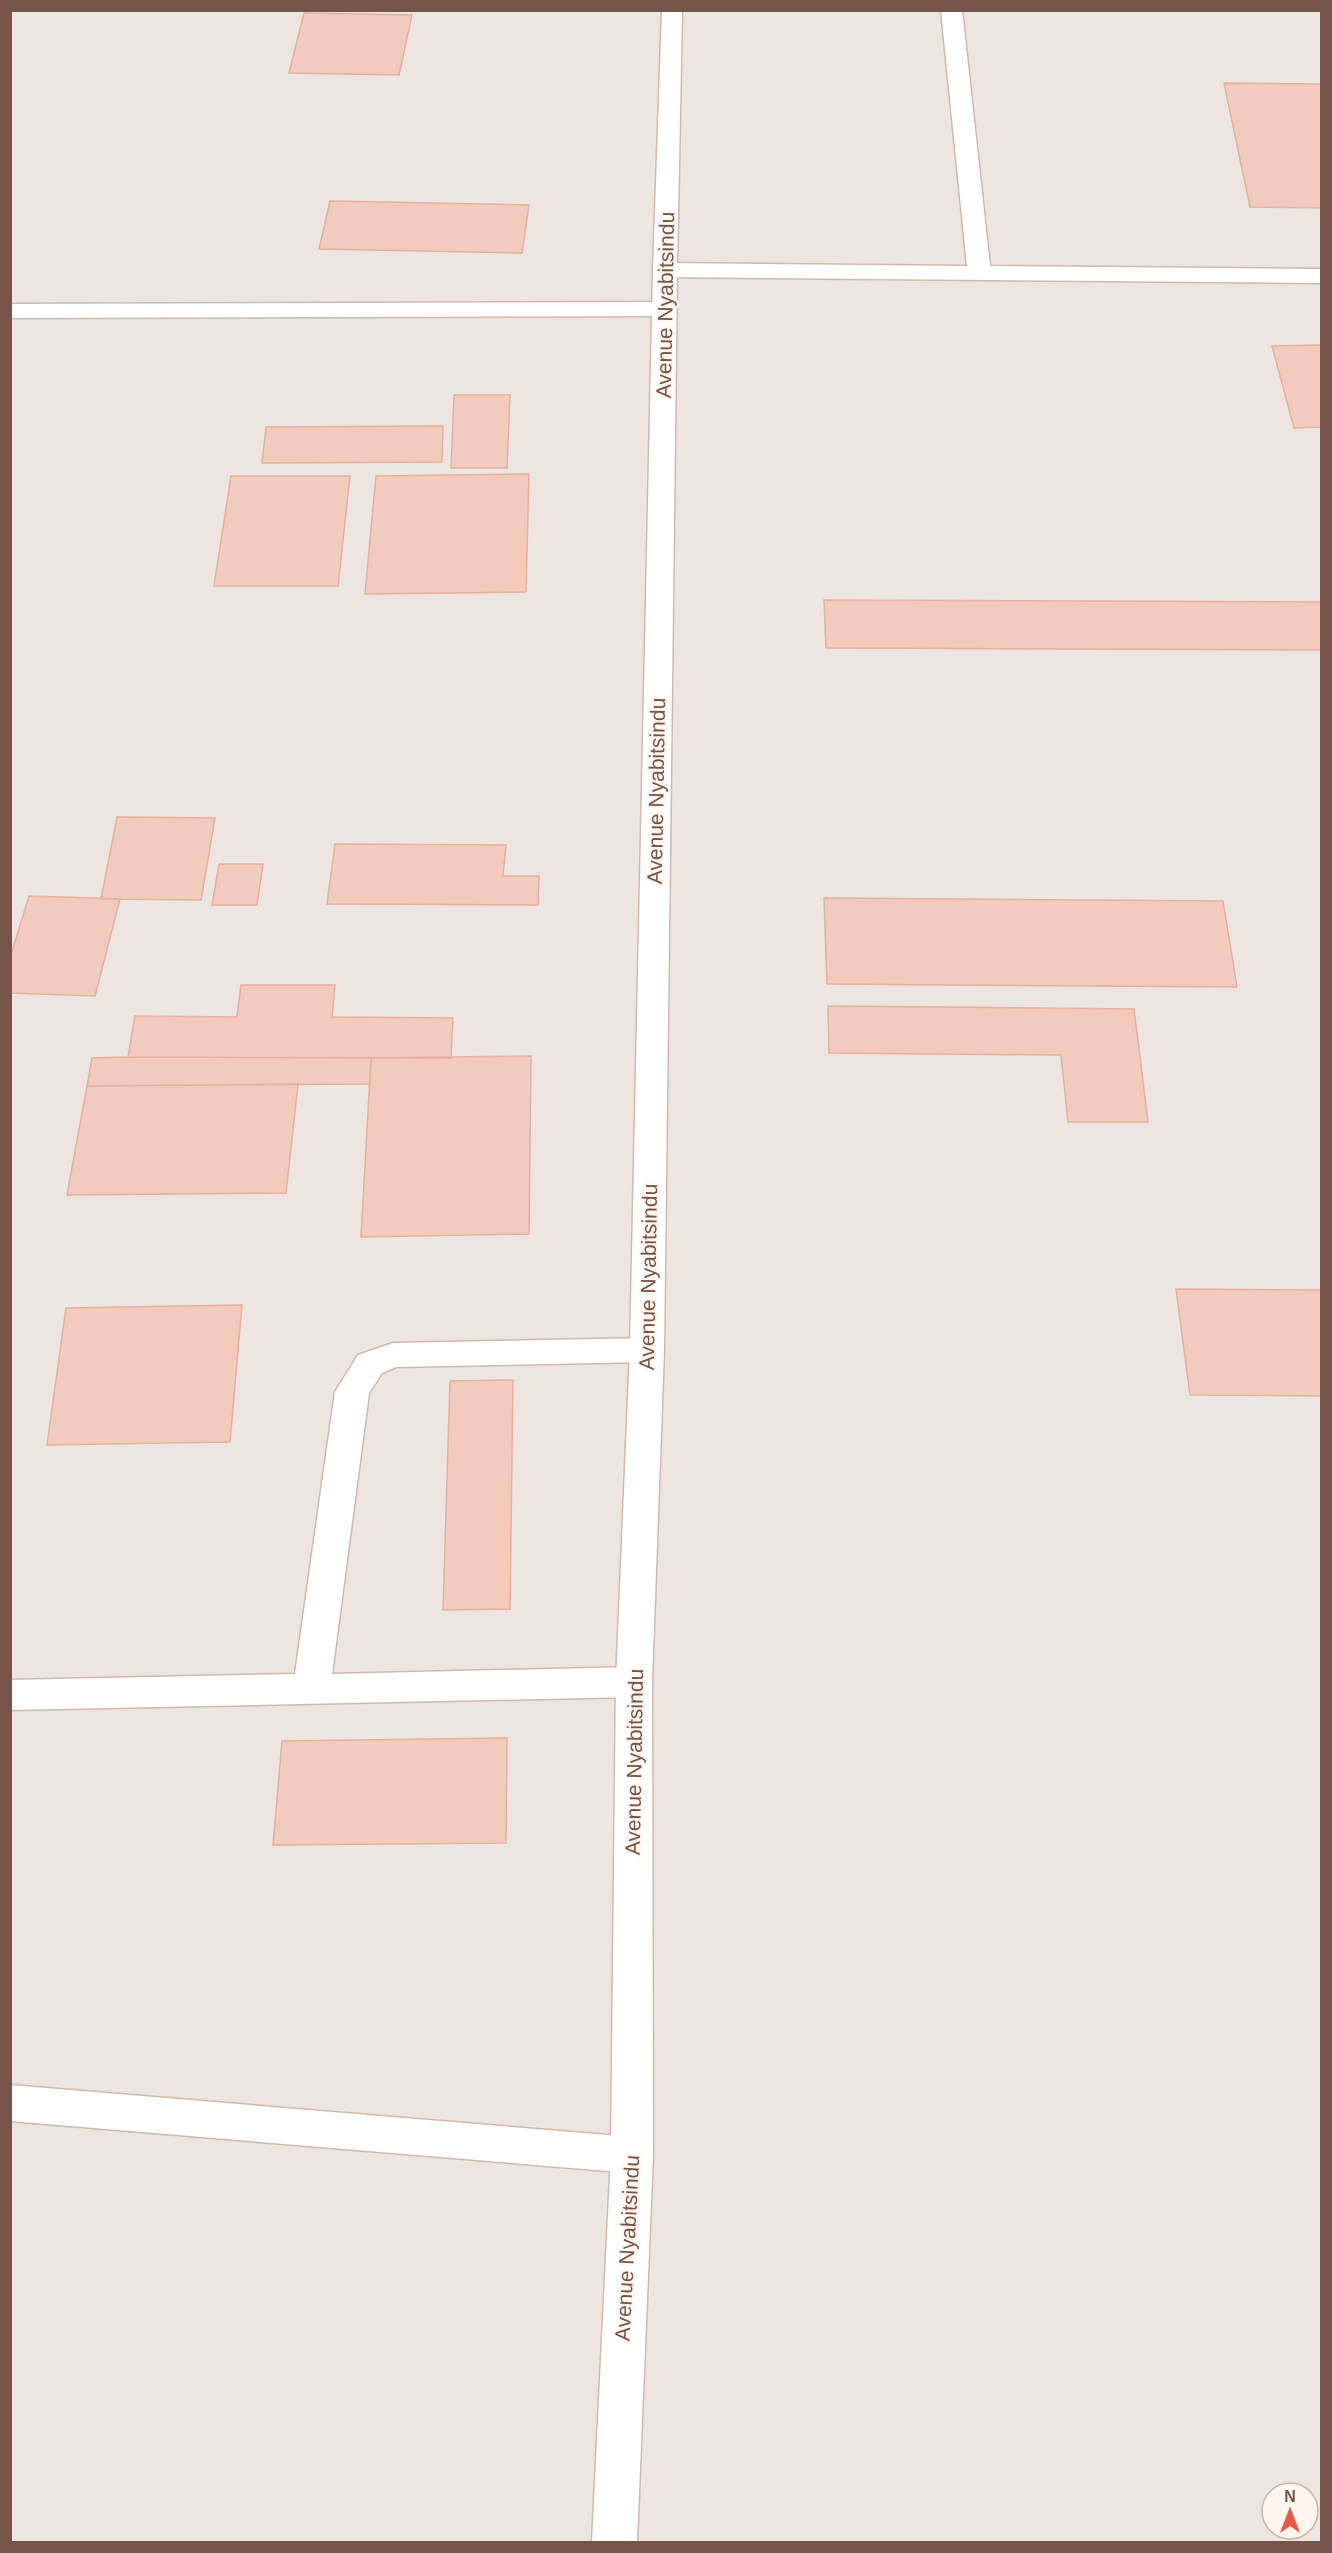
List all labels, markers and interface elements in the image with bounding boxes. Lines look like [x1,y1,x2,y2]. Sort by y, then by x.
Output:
street label: Avenue Nyabitsindu [652,212,678,398]
street label: Avenue Nyabitsindu [643,698,669,884]
street label: Avenue Nyabitsindu [635,1184,661,1370]
street label: Avenue Nyabitsindu [621,1669,647,1855]
street label: Avenue Nyabitsindu [611,2154,643,2342]
north arrow [1260,2481,1320,2541]
text: N [1284,2488,1296,2505]

